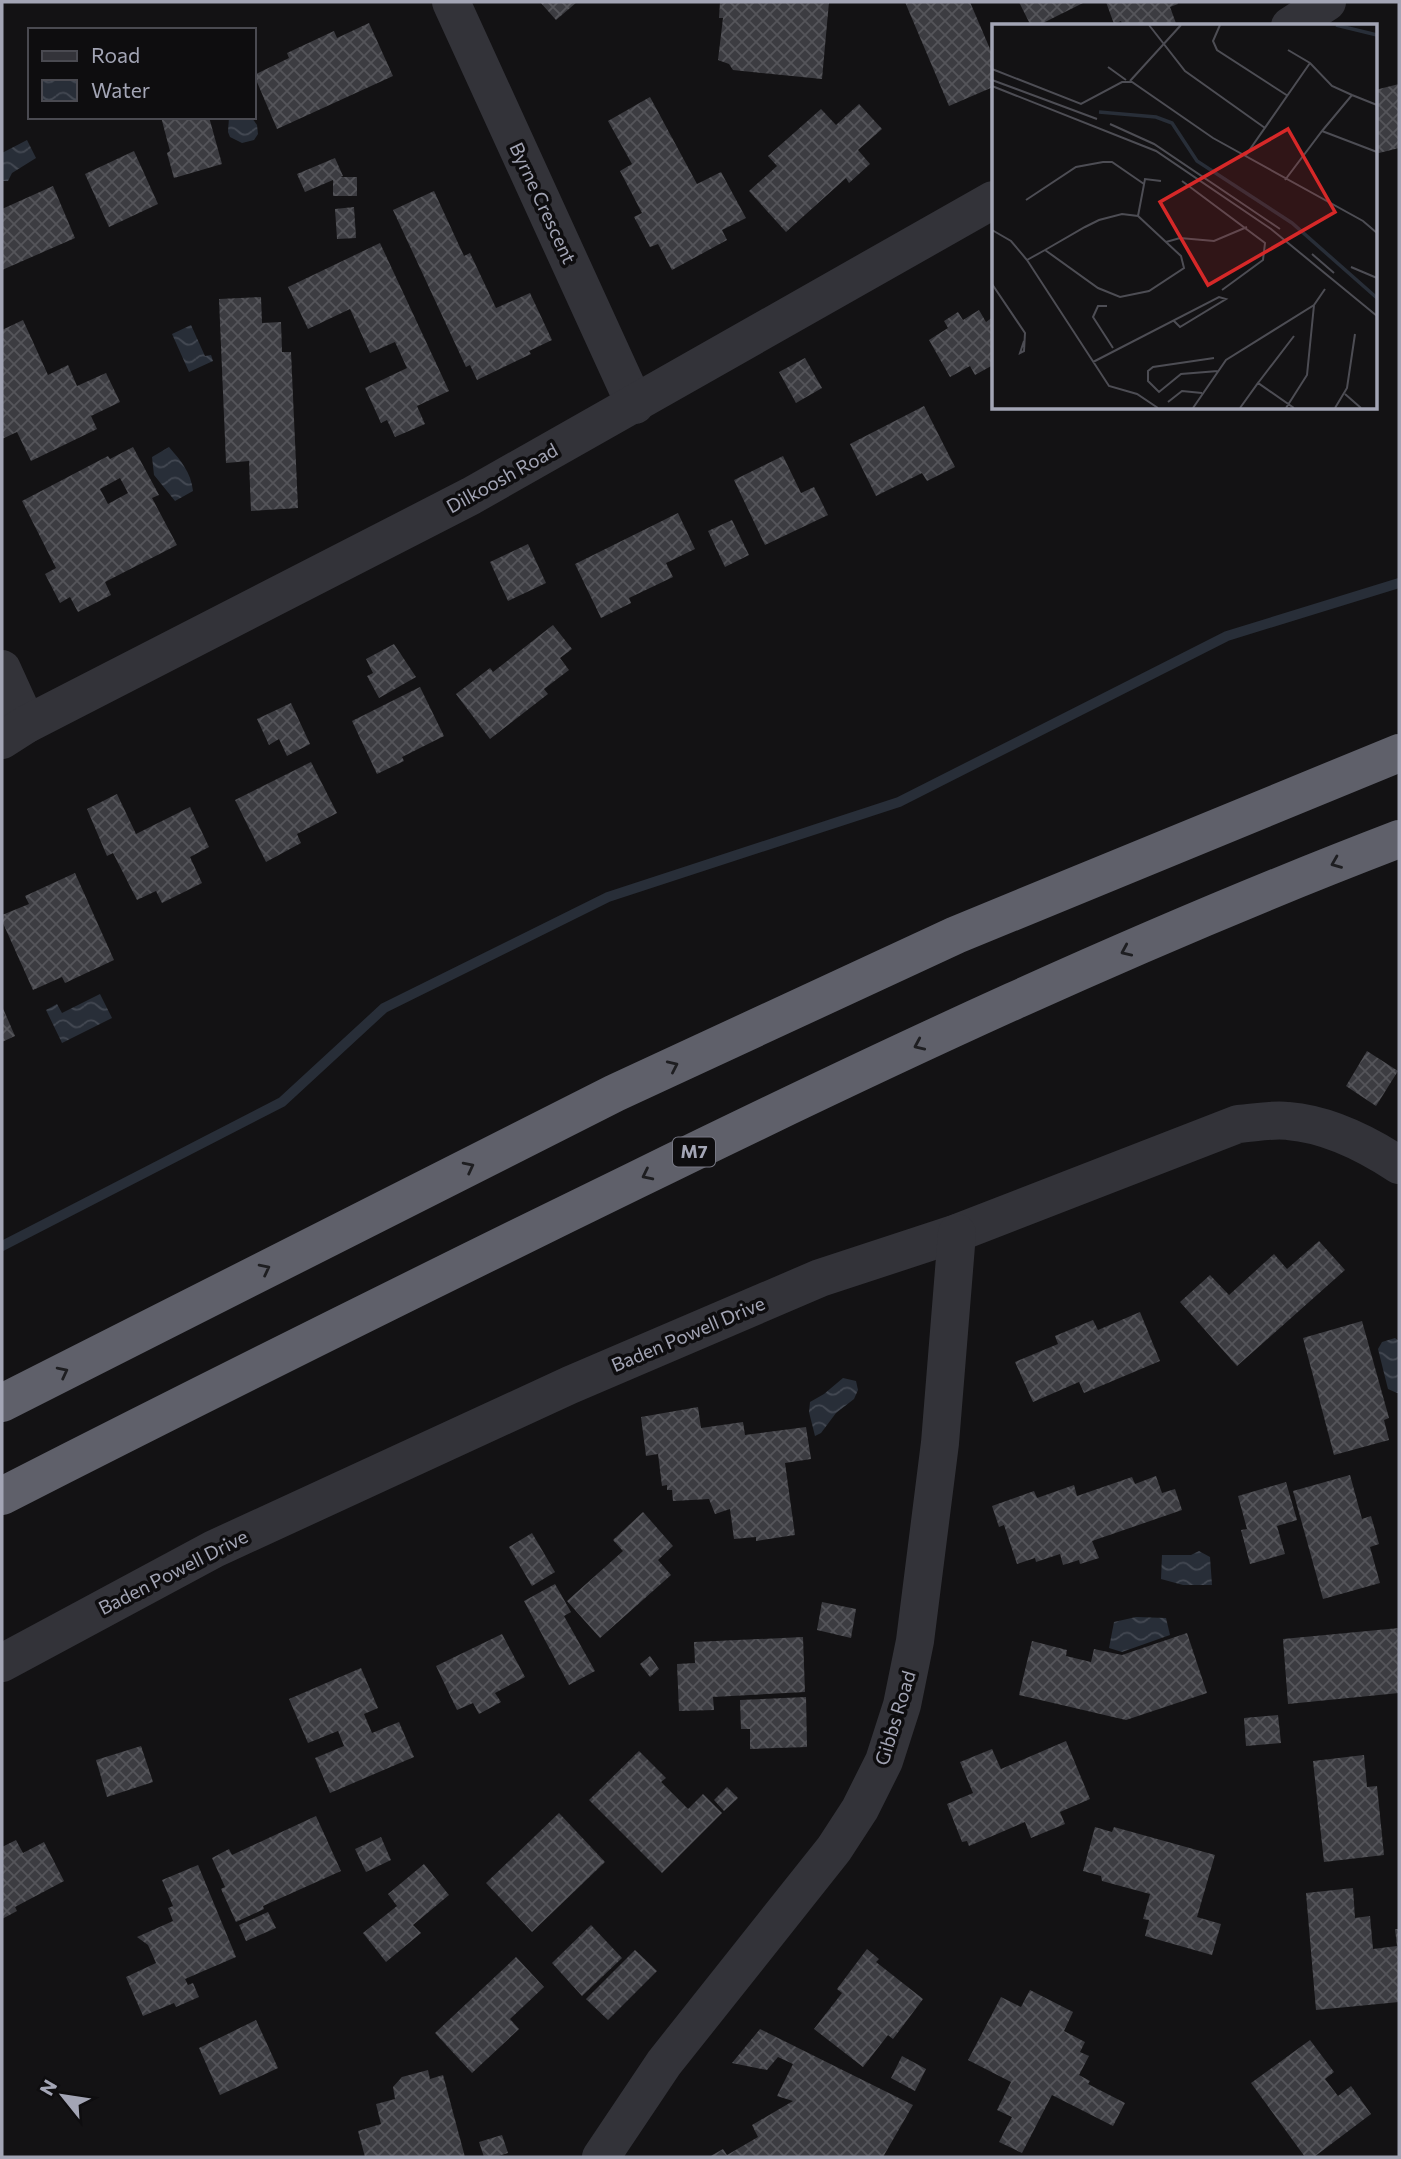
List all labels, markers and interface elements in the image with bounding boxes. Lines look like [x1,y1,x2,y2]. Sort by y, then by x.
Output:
inset map [992,24,1376,410]
legend [28,28,256,119]
text: Road [91,42,140,67]
text: Water [91,77,150,102]
street label: Byrne Crescent [505,138,582,267]
street label: Dilkoosh Road [442,438,561,518]
one-way arrow [1330,855,1342,869]
one-way arrow [1121,943,1133,957]
one-way arrow [913,1037,926,1051]
one-way arrow [666,1061,678,1075]
road number: M7 [673,1138,715,1167]
one-way arrow [462,1161,474,1175]
one-way arrow [642,1166,654,1180]
one-way arrow [258,1263,270,1277]
street label: Baden Powell Drive [608,1291,768,1376]
one-way arrow [56,1366,68,1380]
street label: Baden Powell Drive [94,1524,251,1619]
street label: Gibbs Road [869,1668,920,1768]
north arrow [28,2061,98,2131]
text: N [34,2075,61,2099]

